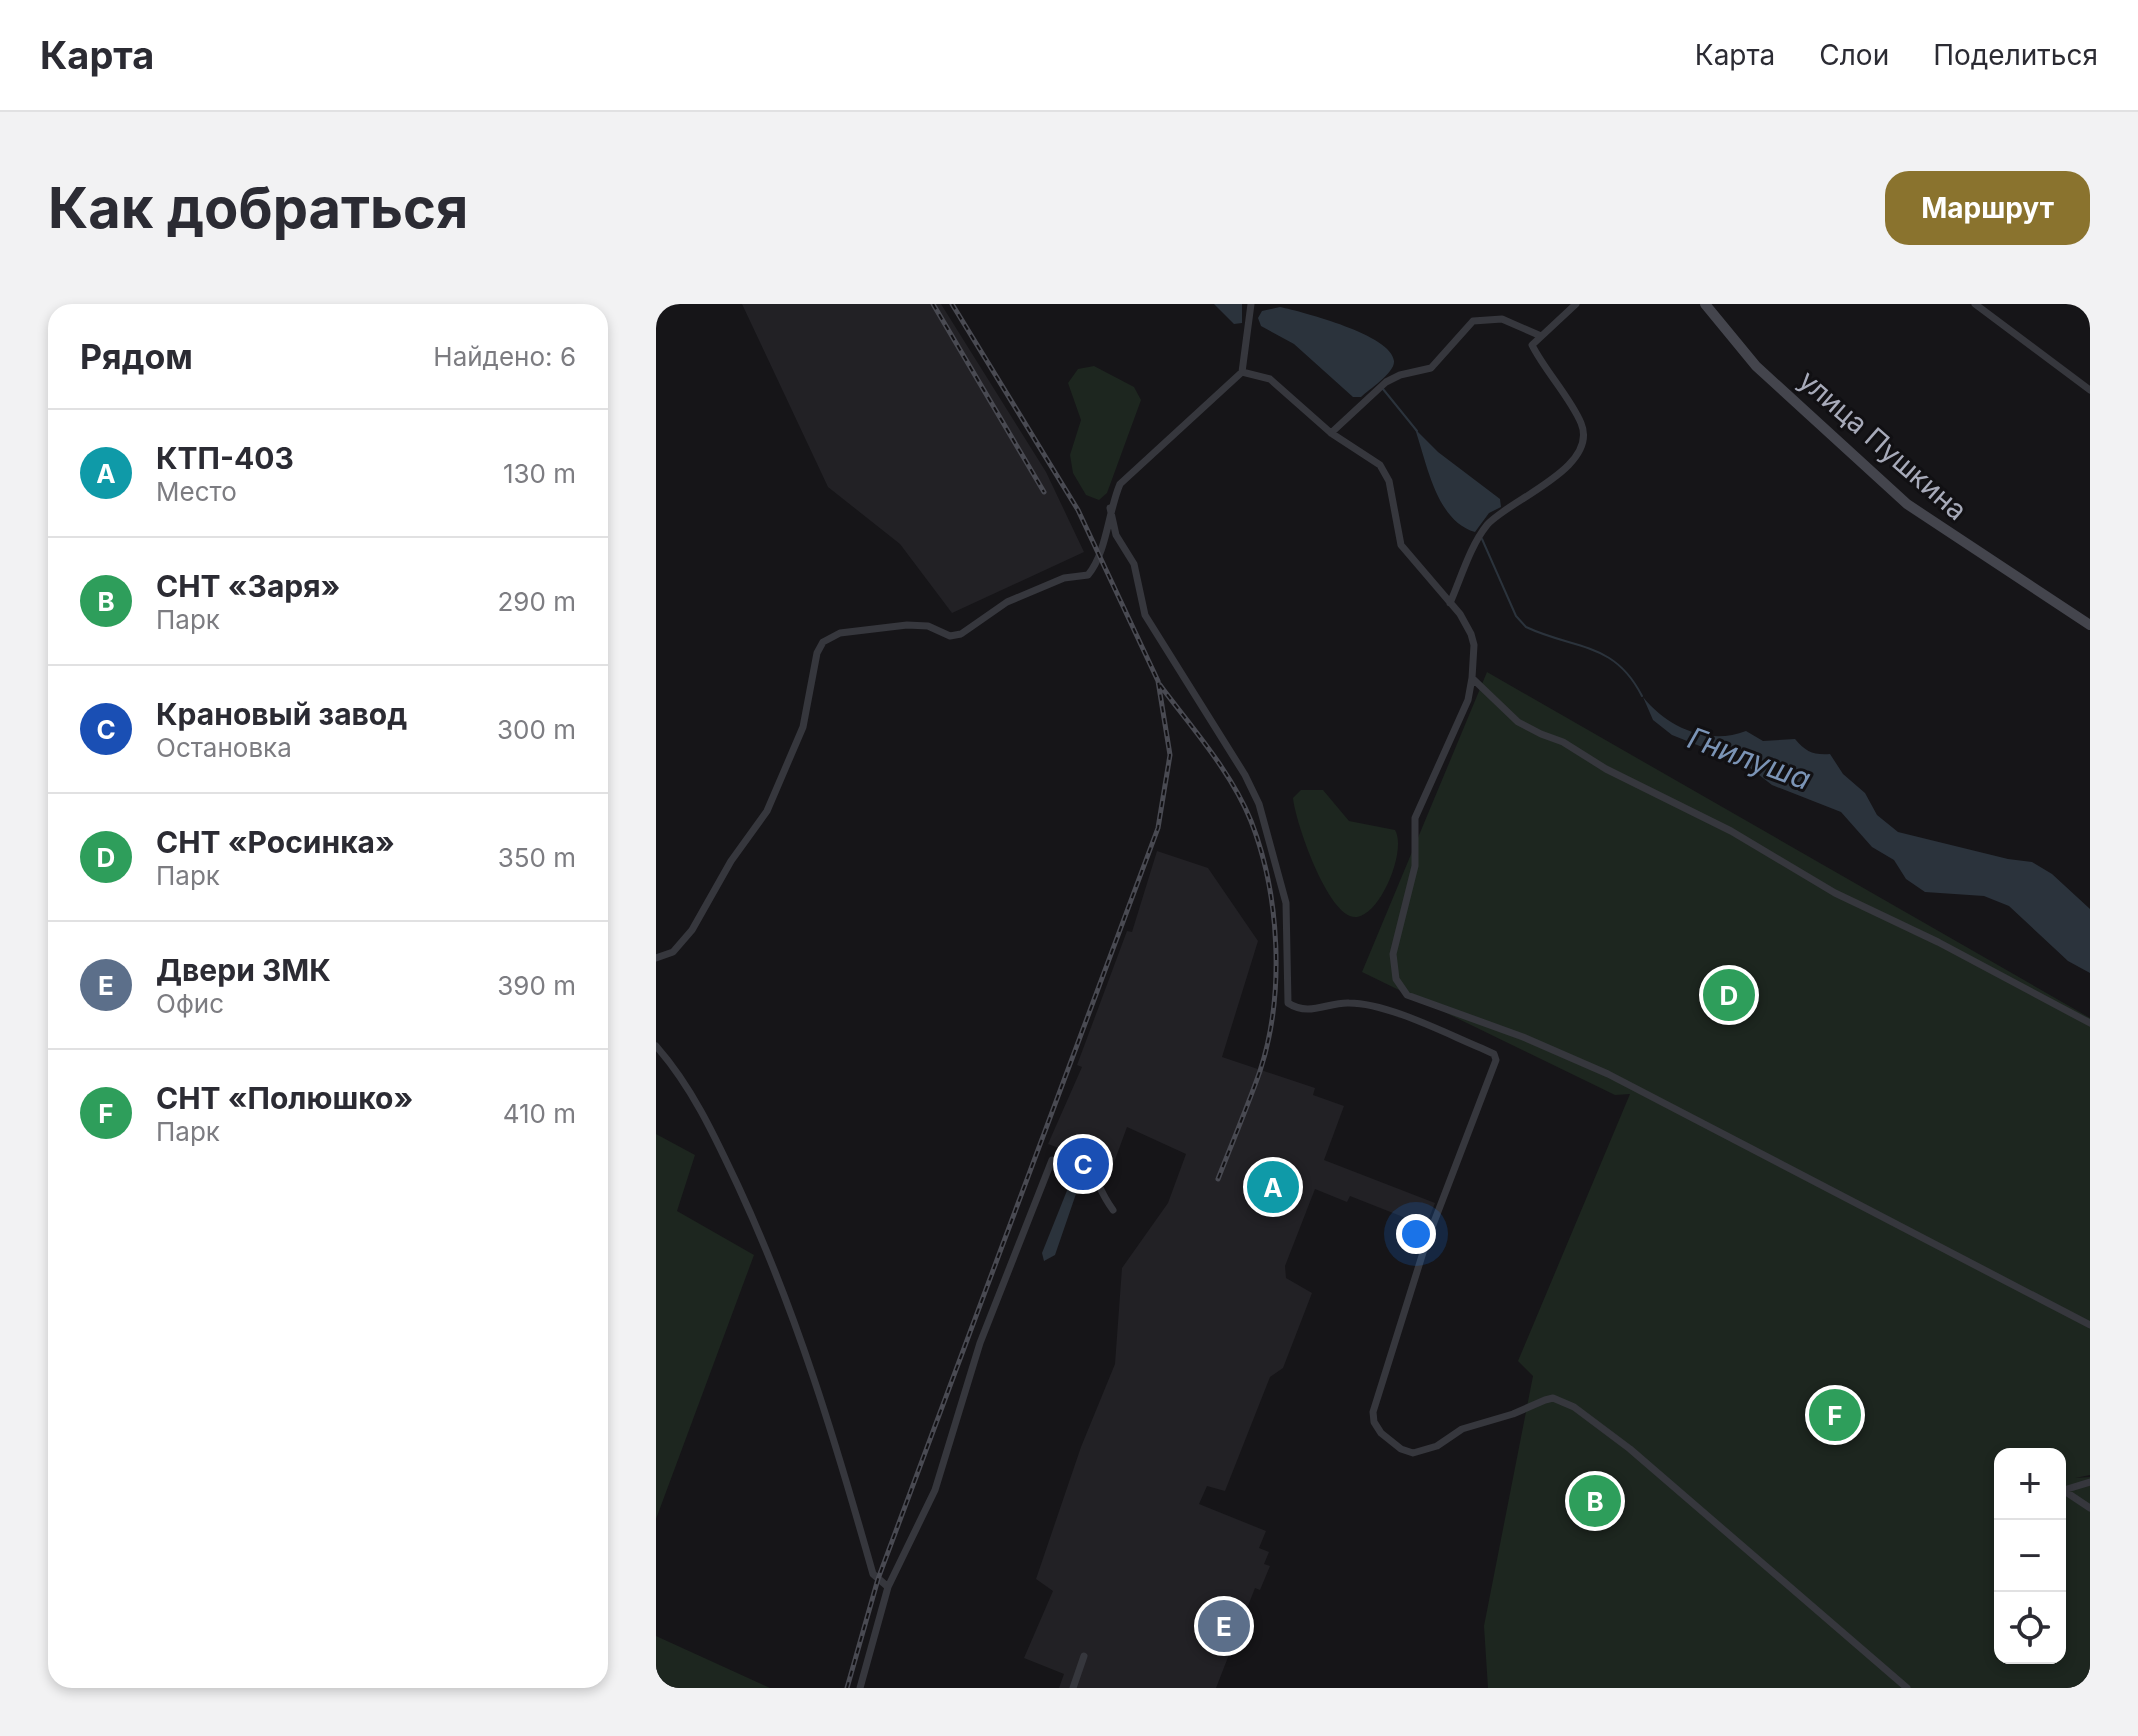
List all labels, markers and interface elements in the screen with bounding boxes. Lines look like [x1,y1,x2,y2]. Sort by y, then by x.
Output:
text: Карта [40,32,154,78]
text: Карта [1695,38,1775,72]
text: Слои [1819,38,1889,72]
text: Поделиться [1933,38,2098,72]
button: Маршрут [1885,171,2090,245]
text: Как добраться [48,174,468,242]
text: Рядом [80,336,193,377]
text: Найдено: 6 [433,341,576,372]
street label: улица Пушкина [1792,363,1974,527]
text: КТП-403 [156,440,294,476]
text: A [96,458,116,489]
text: 130 m [503,458,576,489]
text: Место [156,476,237,507]
text: СНТ «Заря» [156,568,340,604]
text: B [97,586,115,617]
text: 290 m [498,586,576,617]
text: Парк [156,604,220,635]
text: Крановый завод [156,696,407,732]
text: C [96,714,116,745]
text: 300 m [497,714,576,745]
water label: Гнилуша [1683,719,1816,797]
text: Остановка [156,732,292,763]
text: СНТ «Росинка» [156,824,395,860]
text: D [97,842,115,873]
text: 350 m [498,842,576,873]
text: Парк [156,860,220,891]
text: Двери ЗМК [156,952,331,988]
pin: D [1703,965,1755,1025]
text: E [98,970,114,1001]
text: 390 m [497,970,576,1001]
text: Офис [156,988,224,1019]
text: СНТ «Полюшко» [156,1080,413,1116]
text: F [98,1098,114,1129]
text: 410 m [503,1098,576,1129]
text: Парк [156,1116,220,1147]
pin: C [1057,1134,1109,1194]
pin: A [1247,1157,1299,1217]
your location [1396,1214,1436,1254]
pin: F [1809,1385,1861,1445]
map controls [1994,1448,2066,1664]
button: + [1994,1448,2066,1520]
pin: B [1569,1471,1621,1531]
button: − [1994,1520,2066,1592]
button: locate [1994,1592,2066,1664]
pin: E [1198,1596,1250,1656]

